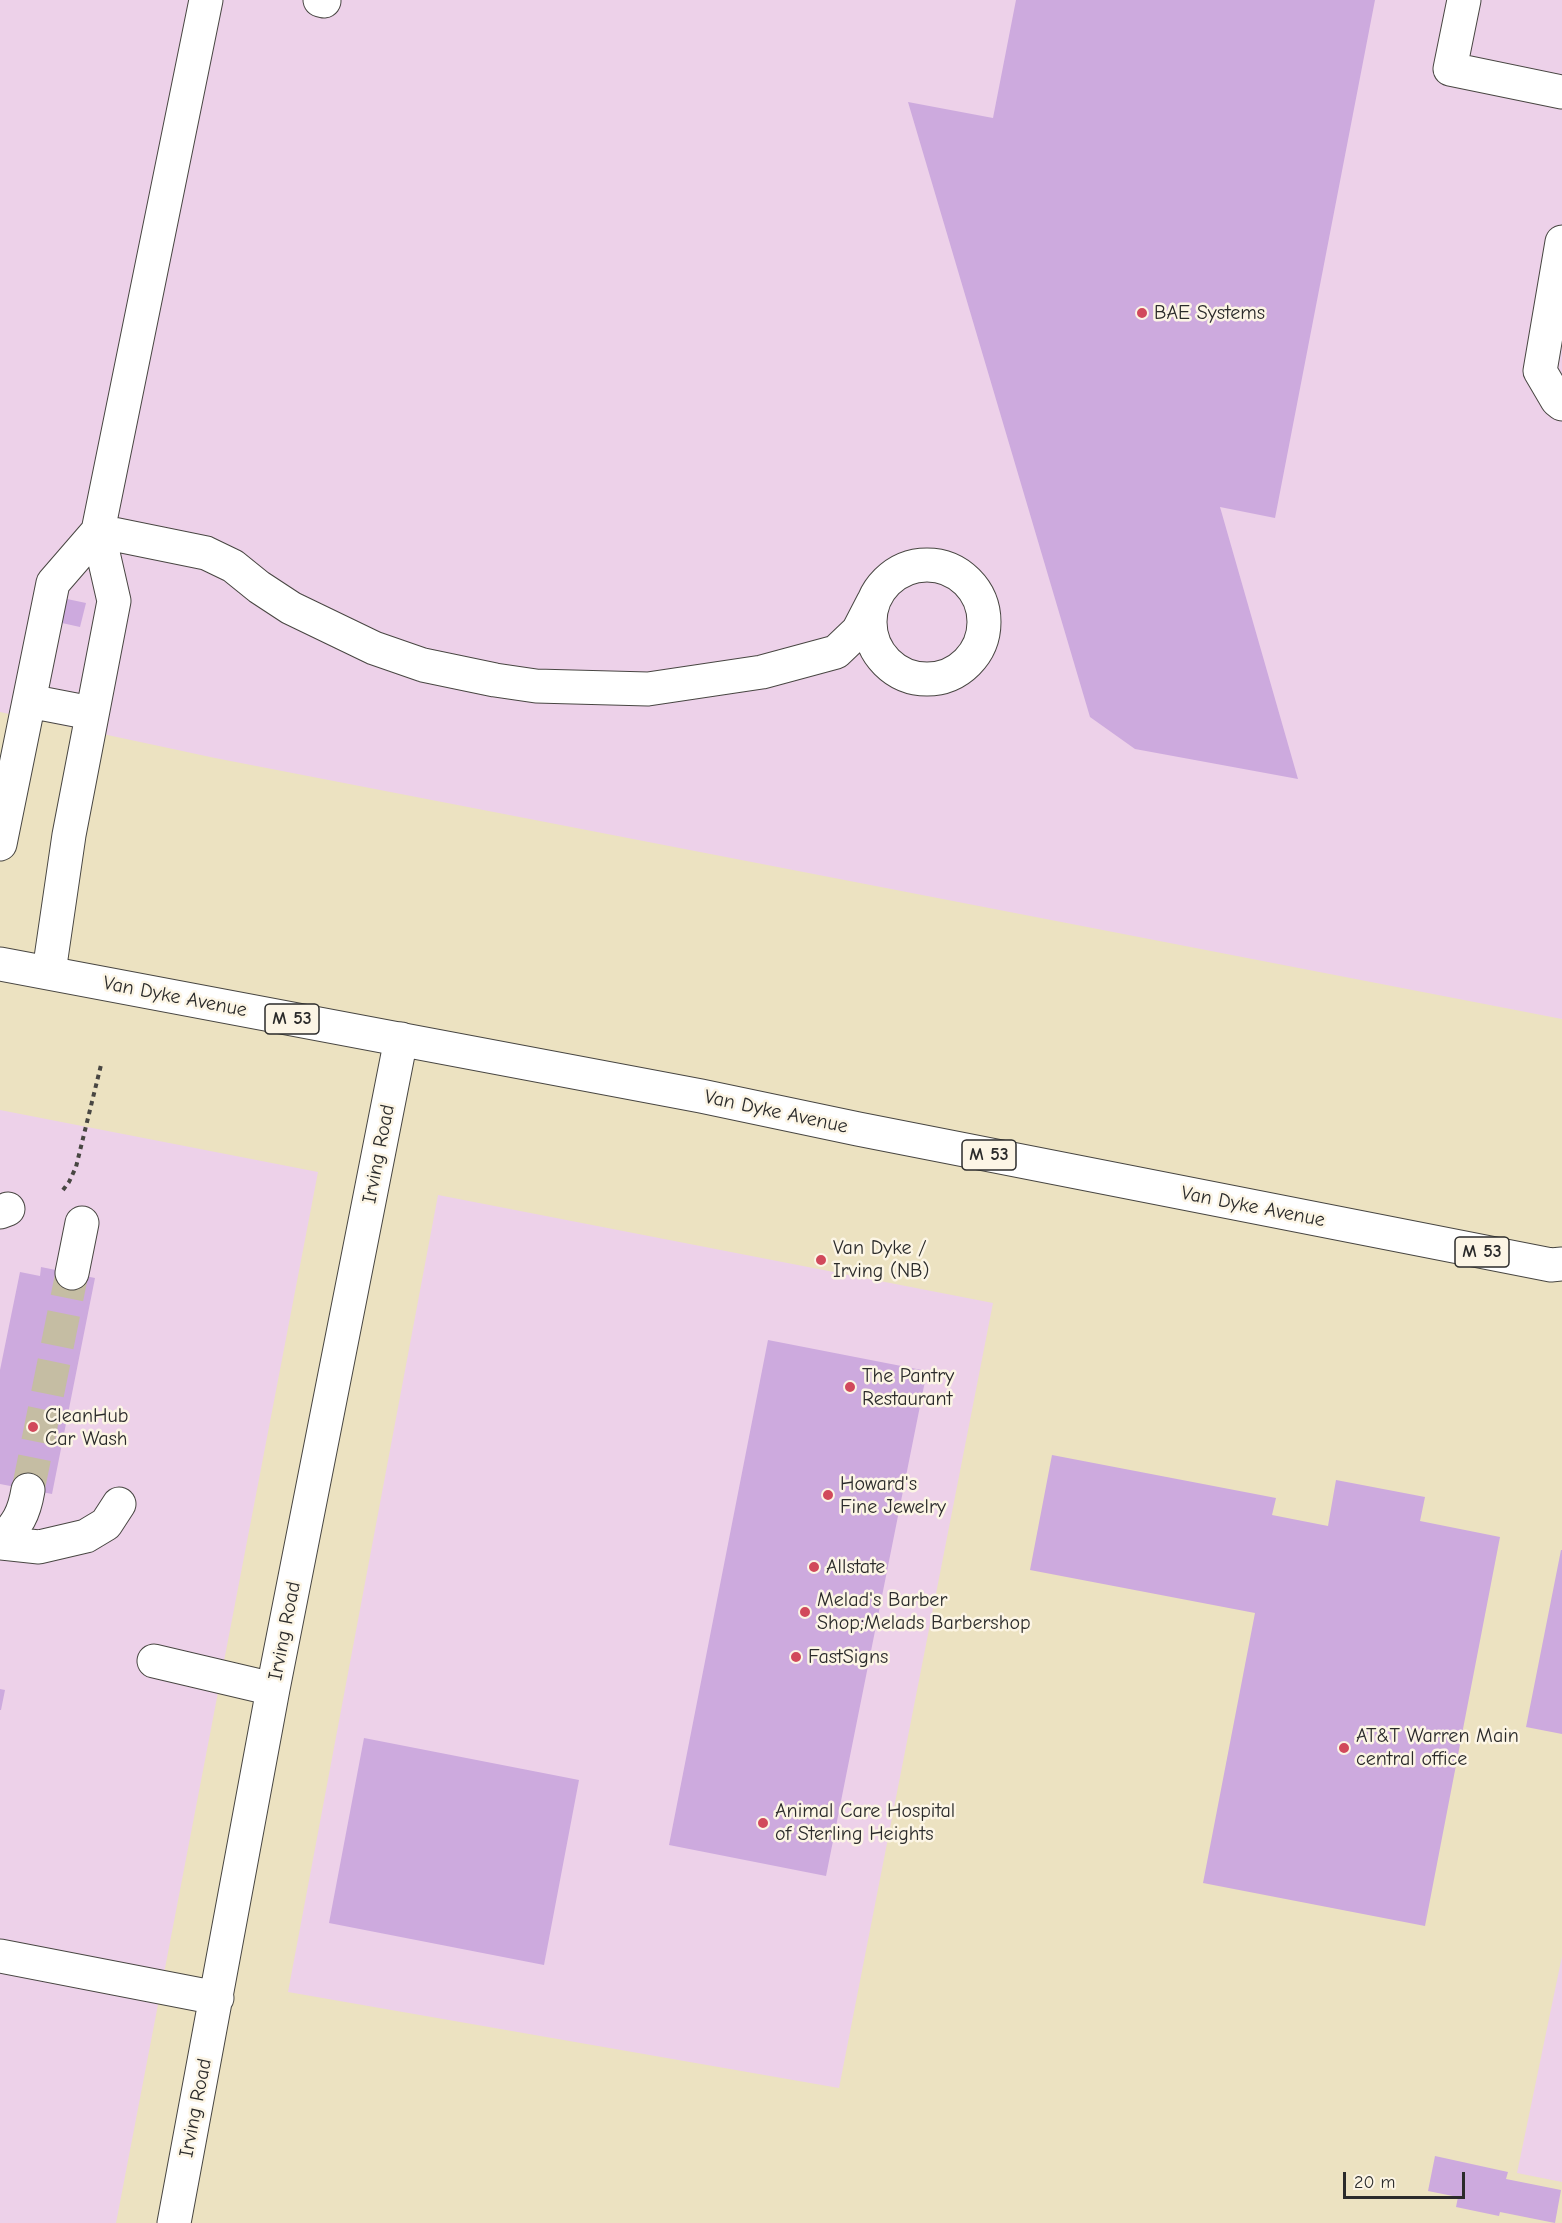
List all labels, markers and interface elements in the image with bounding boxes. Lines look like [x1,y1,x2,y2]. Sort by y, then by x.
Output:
place label: BAE Systems [1154,301,1265,325]
marker: BAE Systems [1135,306,1149,320]
street label: Van Dyke Avenue [101,971,249,1023]
road number: M 53 [265,1004,319,1034]
street label: Van Dyke Avenue [702,1085,850,1139]
street label: Irving Road [358,1103,400,1205]
road number: M 53 [962,1140,1016,1170]
street label: Van Dyke Avenue [1179,1181,1327,1233]
place label: Van Dyke / Irving (NB) [833,1236,929,1283]
road number: M 53 [1455,1237,1509,1267]
marker: Van Dyke / Irving (NB) [814,1253,828,1267]
place label: The Pantry Restaurant [862,1364,954,1411]
marker: The Pantry Restaurant [843,1380,857,1394]
place label: CleanHub Car Wash [45,1404,128,1451]
marker: CleanHub Car Wash [26,1420,40,1434]
place label: Howard's Fine Jewelry [840,1472,946,1519]
marker: Howard's Fine Jewelry [821,1488,835,1502]
place label: Allstate [826,1555,885,1579]
marker: Allstate [807,1560,821,1574]
street label: Irving Road [264,1580,306,1682]
place label: Melad's Barber Shop;Melads Barbershop [817,1588,1031,1635]
marker: Melad's Barber Shop;Melads Barbershop [798,1605,812,1619]
place label: FastSigns [808,1645,888,1669]
marker: FastSigns [789,1650,803,1664]
place label: AT&T Warren Main central office [1356,1724,1519,1771]
marker: AT&T Warren Main central office [1337,1741,1351,1755]
place label: Animal Care Hospital of Sterling Heights [775,1799,955,1846]
marker: Animal Care Hospital of Sterling Heights [756,1816,770,1830]
street label: Irving Road [175,2057,217,2159]
scale bar [1346,2160,1468,2198]
text: 20 m [1354,2172,1395,2193]

